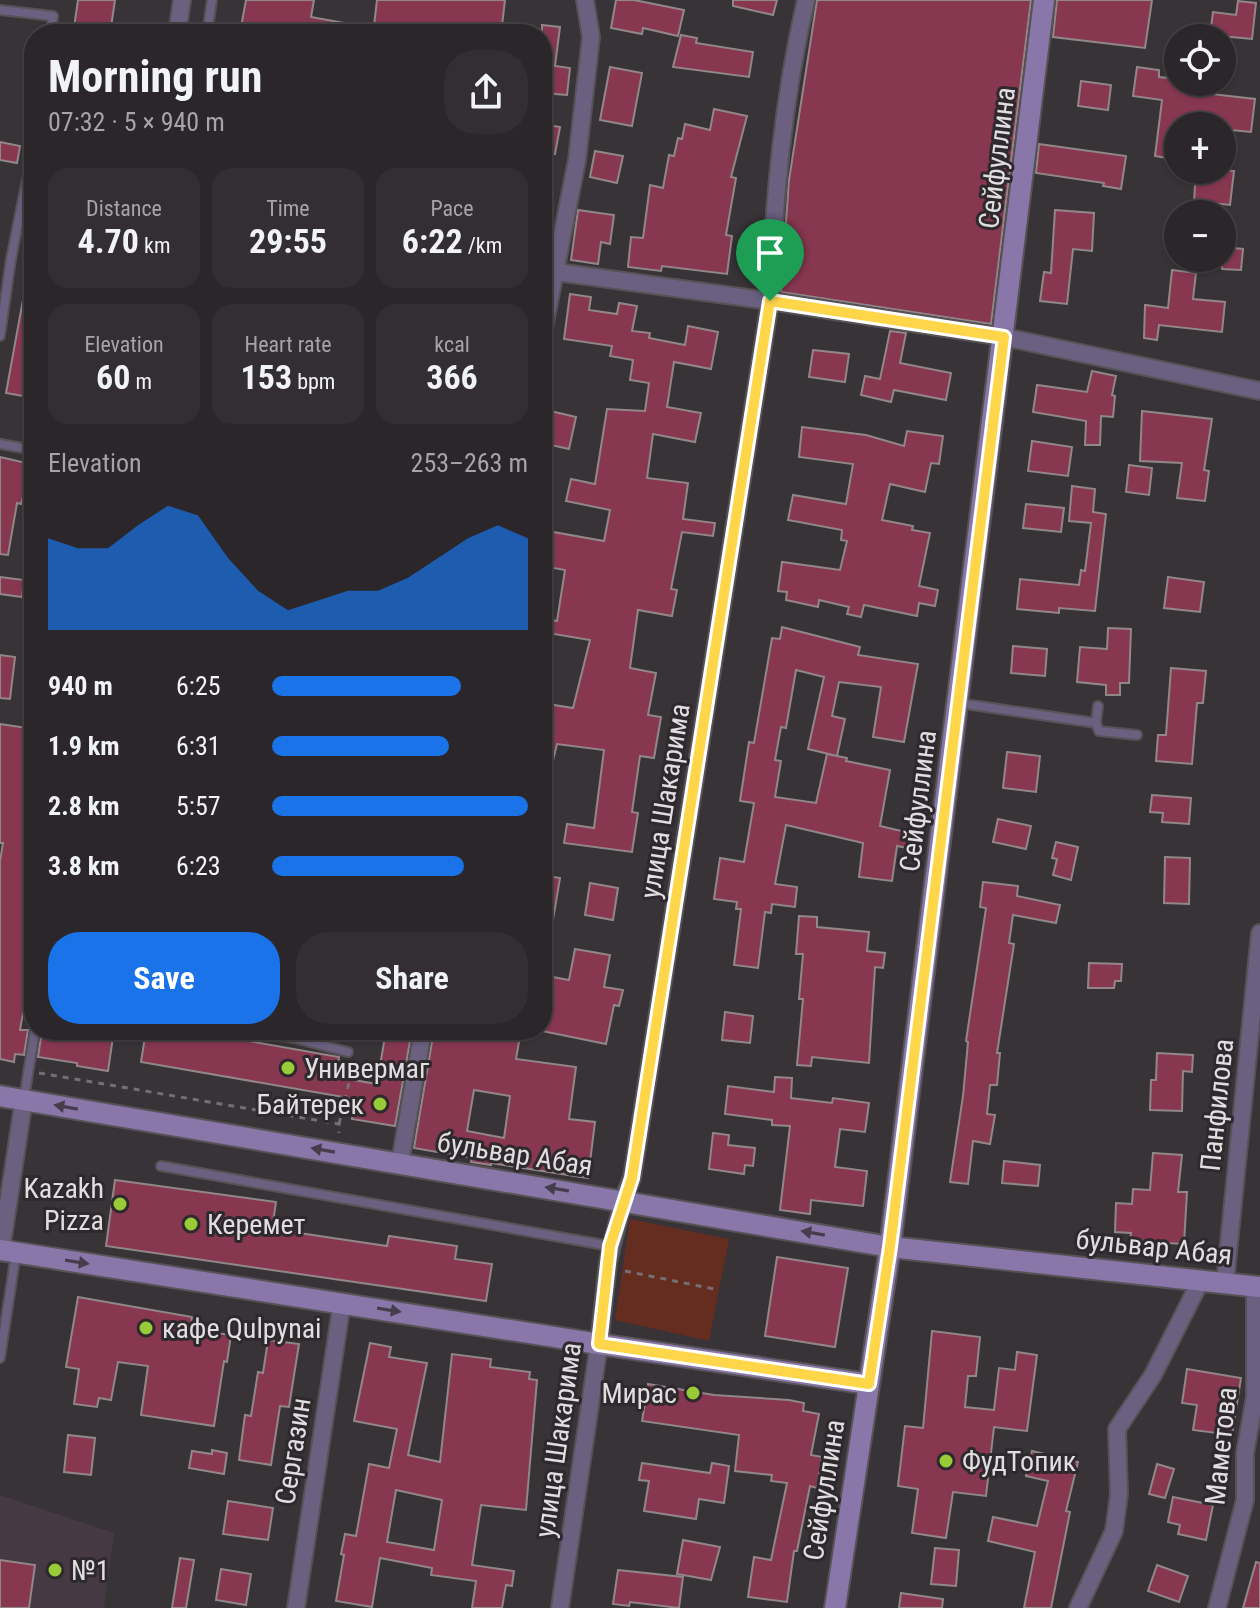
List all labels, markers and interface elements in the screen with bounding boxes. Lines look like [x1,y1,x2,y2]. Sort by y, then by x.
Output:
map controls [1164,24,1236,272]
button: locate [1164,24,1236,96]
button: share [444,50,528,134]
text: Morning run [48,51,262,103]
street label: Сейфуллина [972,85,1022,231]
text: 07:32 · 5 × 940 m [48,107,225,137]
button: + [1164,112,1236,184]
text: Distance [86,196,162,221]
text: Time [266,196,310,221]
text: Pace [430,196,474,221]
button: − [1164,200,1236,272]
pin [736,219,804,301]
text: 4.70 [78,221,139,261]
text: 29:55 [249,221,327,261]
text: 6:22 [402,221,463,261]
icon: arrive [748,231,792,275]
text: km [139,233,170,258]
text: /km [463,233,502,258]
text: Elevation [84,332,164,357]
text: Heart rate [245,332,331,357]
text: kcal [434,332,470,357]
text: 60 [96,357,130,397]
text: 153 [241,357,292,397]
text: 366 [426,357,478,397]
text: m [130,369,152,394]
text: bpm [292,369,335,394]
text: Elevation [48,448,142,478]
text: 253–263 m [411,448,528,478]
text: 940 m [48,671,113,701]
text: 6:25 [176,671,221,701]
street label: улица Шакарима [633,701,697,901]
street label: Сейфуллина [893,728,943,874]
text: 1.9 km [48,731,120,761]
text: 6:31 [176,731,221,761]
text: 2.8 km [48,791,120,821]
text: 5:57 [176,791,221,821]
text: 3.8 km [48,851,120,881]
text: 6:23 [176,851,221,881]
button: Save [48,932,280,1024]
button: Share [296,932,528,1024]
street label: Панфилова [1194,1037,1240,1173]
place label: Универмаг [304,1052,429,1085]
marker: Универмаг [279,1059,297,1077]
place label: Байтерек [257,1088,364,1121]
marker: Байтерек [371,1095,389,1113]
one-way arrow [54,1100,79,1112]
street label: бульвар Абая [435,1125,595,1183]
one-way arrow [310,1143,335,1156]
place label: Kazakh Pizza [23,1172,104,1237]
one-way arrow [544,1182,569,1195]
marker: Kazakh Pizza [111,1195,129,1213]
place label: Керемет [207,1208,305,1241]
marker: Керемет [182,1215,200,1233]
street label: бульвар Абая [1074,1222,1234,1272]
one-way arrow [801,1226,826,1239]
one-way arrow [65,1256,90,1269]
one-way arrow [377,1304,402,1317]
place label: кафе Qulpynai [162,1312,322,1345]
marker: кафе Qulpynai [137,1319,155,1337]
street label: улица Шакарима [528,1340,588,1540]
place label: Мирас [601,1377,677,1410]
marker: Мирас [684,1384,702,1402]
street label: Маметова [1198,1385,1244,1507]
street label: Сергазин [268,1395,318,1507]
street label: Сейфуллина [797,1417,851,1563]
place label: ФудТопик [962,1445,1076,1478]
marker: ФудТопик [937,1452,955,1470]
place label: №1 [71,1554,110,1587]
marker: №1 [46,1561,64,1579]

